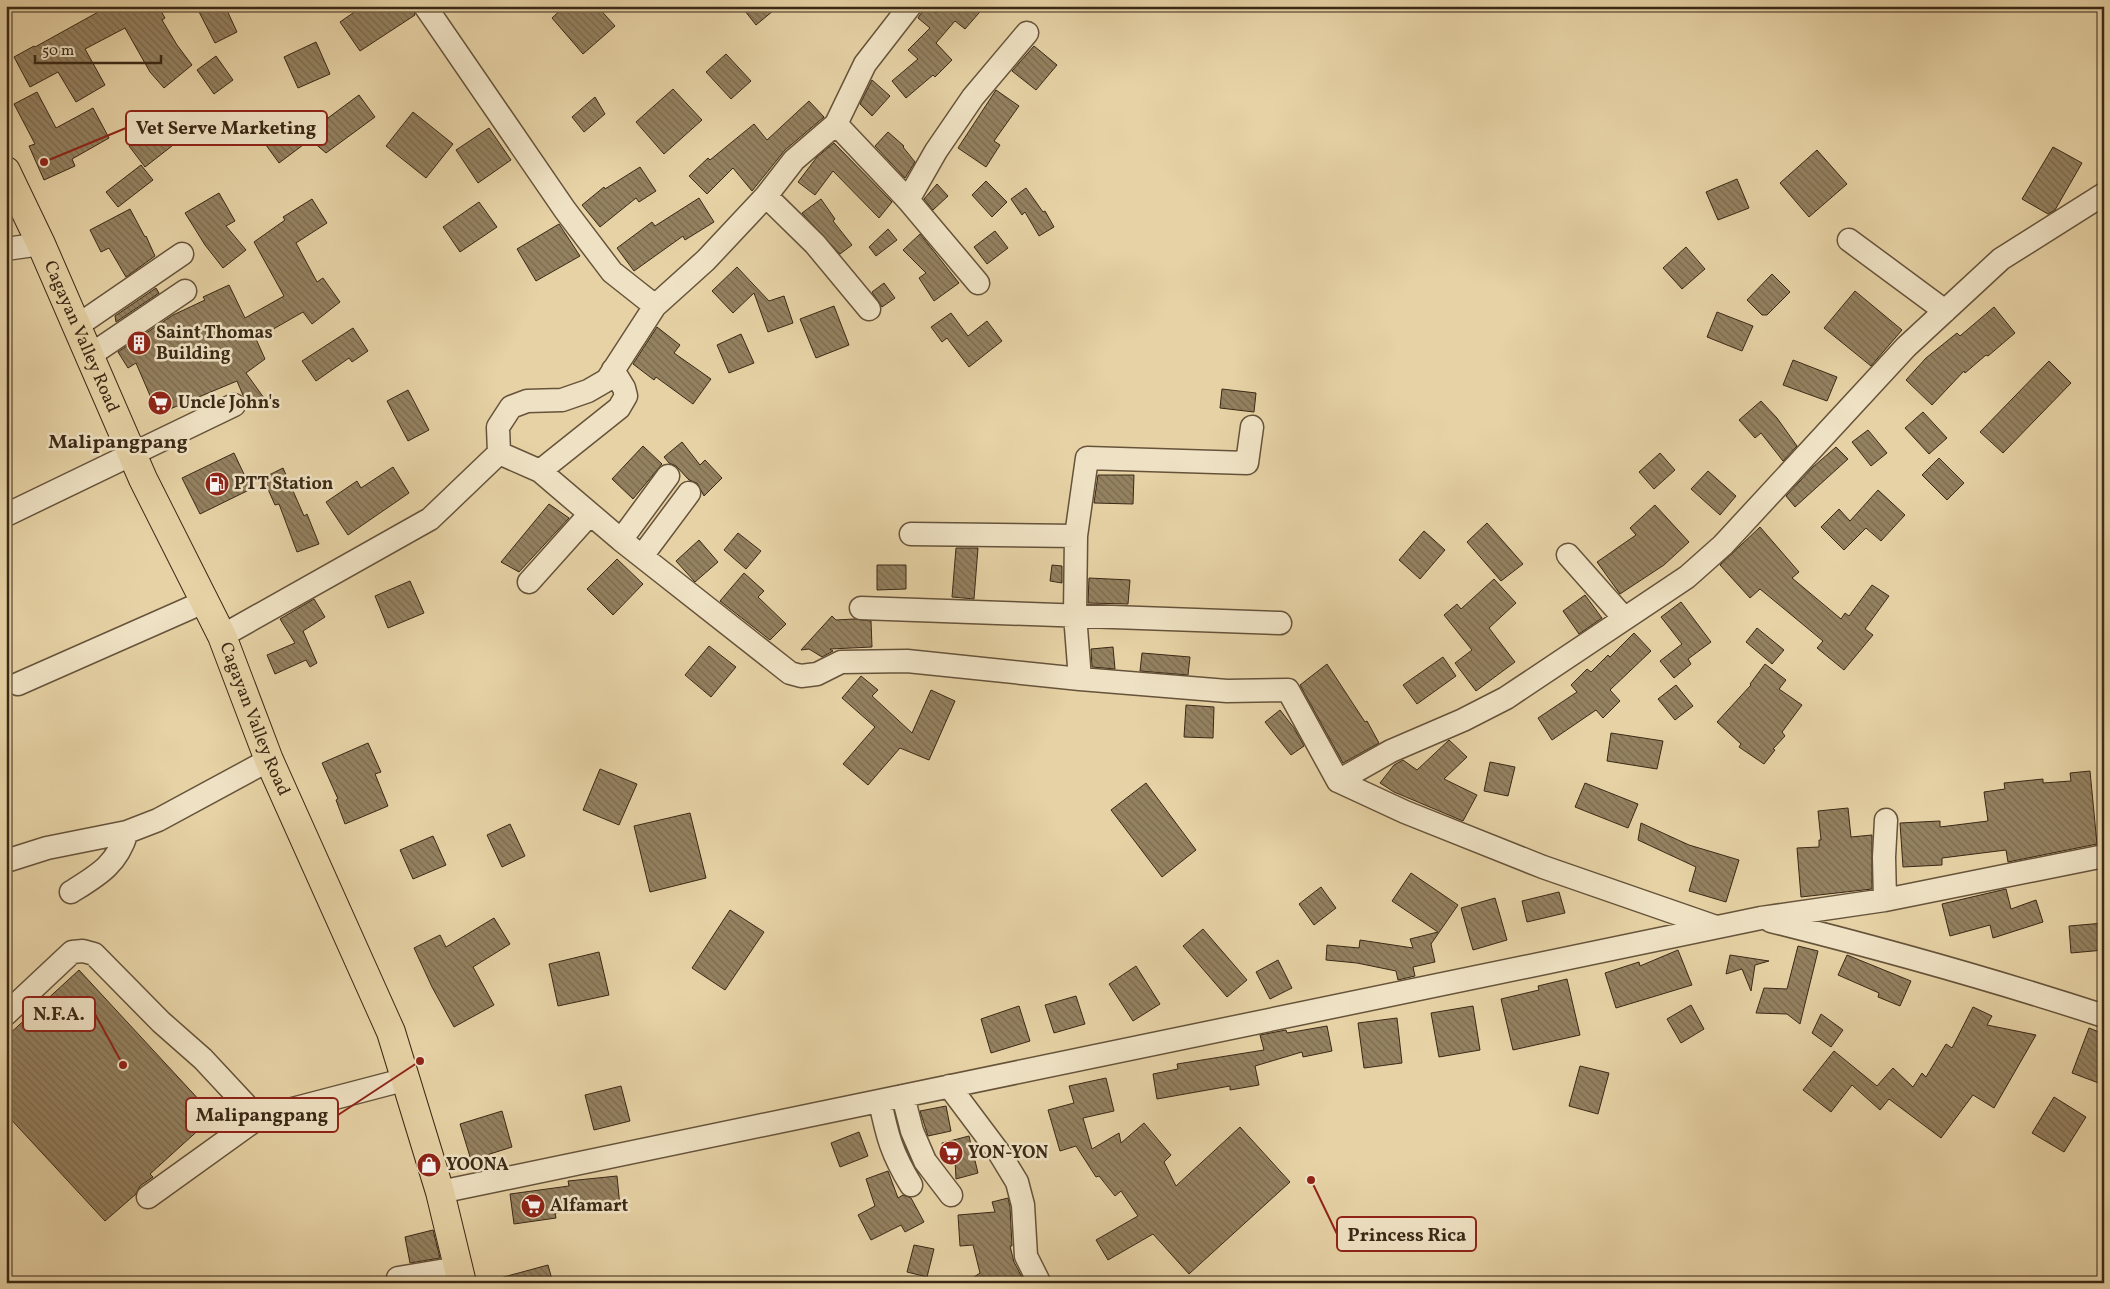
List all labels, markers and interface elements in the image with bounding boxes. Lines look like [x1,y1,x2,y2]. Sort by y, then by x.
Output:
scale bar [35,32,161,64]
text: 50 m [42,41,74,62]
callout: Vet Serve Marketing [126,111,327,145]
text: Vet Serve Marketing [136,116,316,142]
street label: Cagayan Valley Road [37,257,125,417]
place label: Saint Thomas Building [156,321,273,367]
building icon: Saint Thomas Building [126,330,152,356]
supermarket icon: Uncle John's [147,390,173,416]
place label: Uncle John's [178,391,280,416]
district label: Malipangpang [48,429,188,457]
fuel station icon: PTT Station [204,471,230,497]
place label: PTT Station [234,472,334,497]
street label: Cagayan Valley Road [213,639,296,800]
callout: N.F.A. [23,997,95,1031]
text: N.F.A. [33,1002,85,1028]
callout: Malipangpang [186,1098,338,1132]
text: Malipangpang [196,1103,328,1129]
supermarket icon: YON-YON [938,1140,964,1166]
place label: YON-YON [968,1141,1048,1166]
shop icon: YOONA [416,1152,442,1178]
place label: YOONA [446,1153,509,1178]
supermarket icon: Alfamart [520,1193,546,1219]
place label: Alfamart [550,1194,629,1219]
callout: Princess Rica [1337,1217,1476,1251]
text: Princess Rica [1348,1223,1467,1249]

